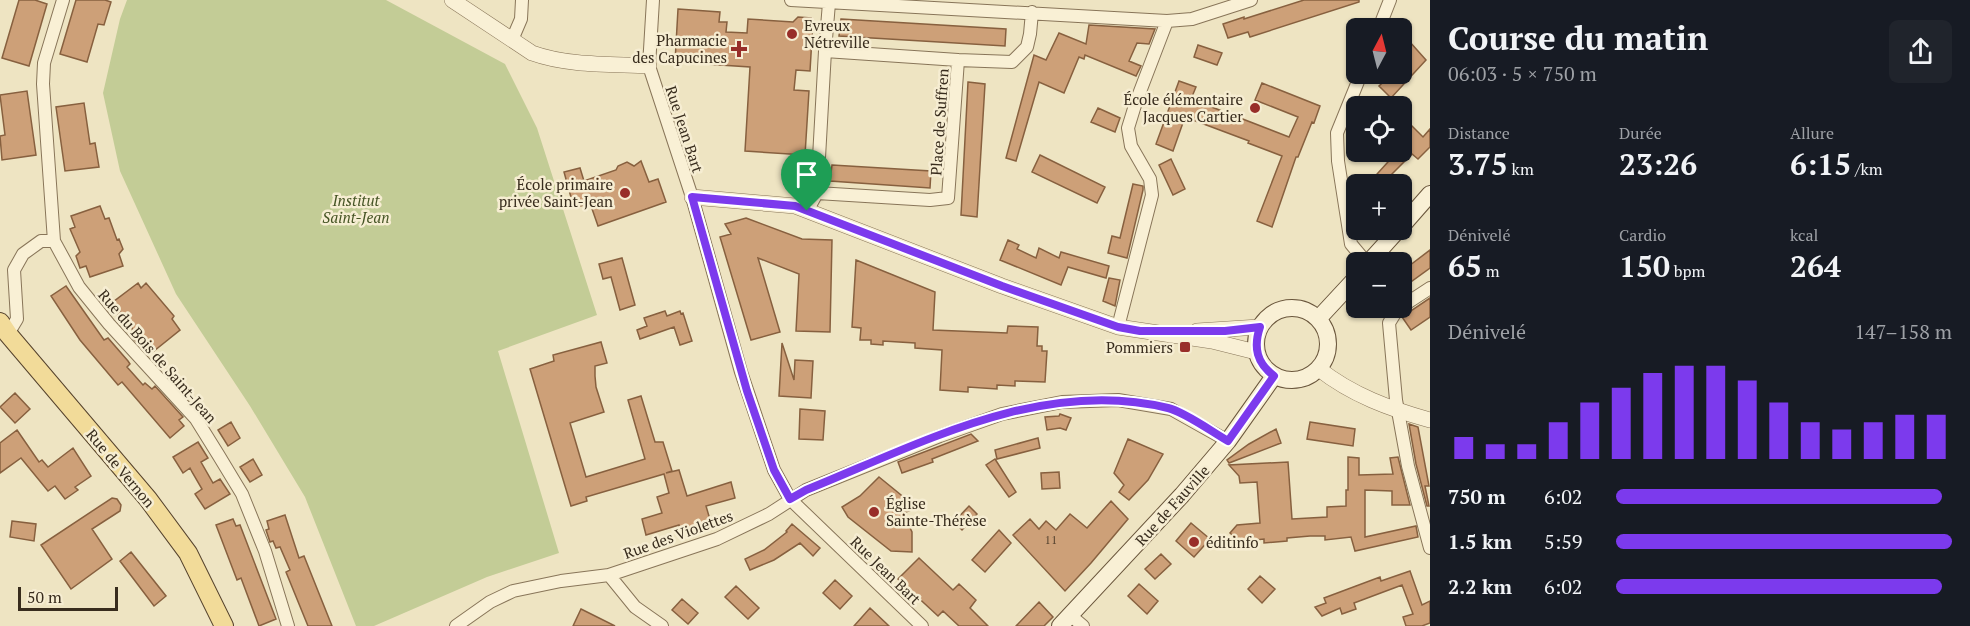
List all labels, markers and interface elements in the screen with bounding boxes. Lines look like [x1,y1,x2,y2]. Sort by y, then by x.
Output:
place label: Evreux Nétreville [804,15,870,52]
text: Course du matin [1448,16,1708,59]
north arrow [1346,18,1412,84]
map controls [1346,18,1412,318]
button: share [1889,20,1952,83]
marker: Evreux Nétreville [785,27,799,41]
place label: Pharmacie des Capucines [632,30,727,67]
marker: Pharmacie des Capucines [732,42,746,56]
text: 06:03 · 5 × 750 m [1448,60,1597,87]
street label: Place de Suffren [925,68,953,176]
street label: Rue Jean Bart [662,83,709,175]
place label: École élémentaire Jacques Cartier [1124,89,1243,126]
button: locate [1346,96,1412,162]
marker: École élémentaire Jacques Cartier [1248,101,1262,115]
text: Distance [1448,122,1510,144]
text: Durée [1619,122,1662,144]
text: Allure [1790,122,1834,144]
text: 3.75 [1448,144,1508,184]
text: 23:26 [1619,144,1697,184]
text: 6:15 [1790,144,1851,184]
pin [781,149,832,211]
icon: arrive [790,158,823,191]
text: km [1508,158,1534,180]
text: /km [1851,158,1883,180]
place label: École primaire privée Saint-Jean [499,174,613,211]
button: + [1346,174,1412,240]
marker: École primaire privée Saint-Jean [618,186,632,200]
park label: Institut Saint-Jean [322,190,390,227]
text: Dénivelé [1448,224,1510,246]
text: Cardio [1619,224,1666,246]
text: kcal [1790,224,1818,246]
text: 65 [1448,246,1482,286]
text: 150 [1619,246,1670,286]
text: 264 [1790,246,1841,286]
button: − [1346,252,1412,318]
text: m [1482,260,1500,282]
text: bpm [1670,260,1705,282]
street label: Rue du Bois de Saint-Jean [94,285,222,427]
text: Dénivelé [1448,318,1526,345]
text: 147–158 m [1854,318,1952,345]
place label: Pommiers [1106,337,1173,357]
marker: Pommiers [1178,340,1192,354]
street label: Rue de Vernon [82,425,160,512]
street label: Rue de Fauville [1130,460,1214,550]
text: 750 m [1448,483,1506,510]
text: 6:02 [1544,483,1583,510]
place label: Église Sainte-Thérèse [886,493,987,530]
street label: Rue des Violettes [620,505,736,563]
marker: Église Sainte-Thérèse [867,505,881,519]
text: 1.5 km [1448,528,1512,555]
text: 5:59 [1544,528,1583,555]
street label: Rue Jean Bart [847,531,926,609]
house number: 11 [1045,532,1057,547]
place label: éditinfo [1206,532,1259,552]
marker: éditinfo [1187,535,1201,549]
text: 2.2 km [1448,573,1512,600]
text: 6:02 [1544,573,1583,600]
scale bar [18,584,118,612]
text: 50 m [27,586,62,608]

